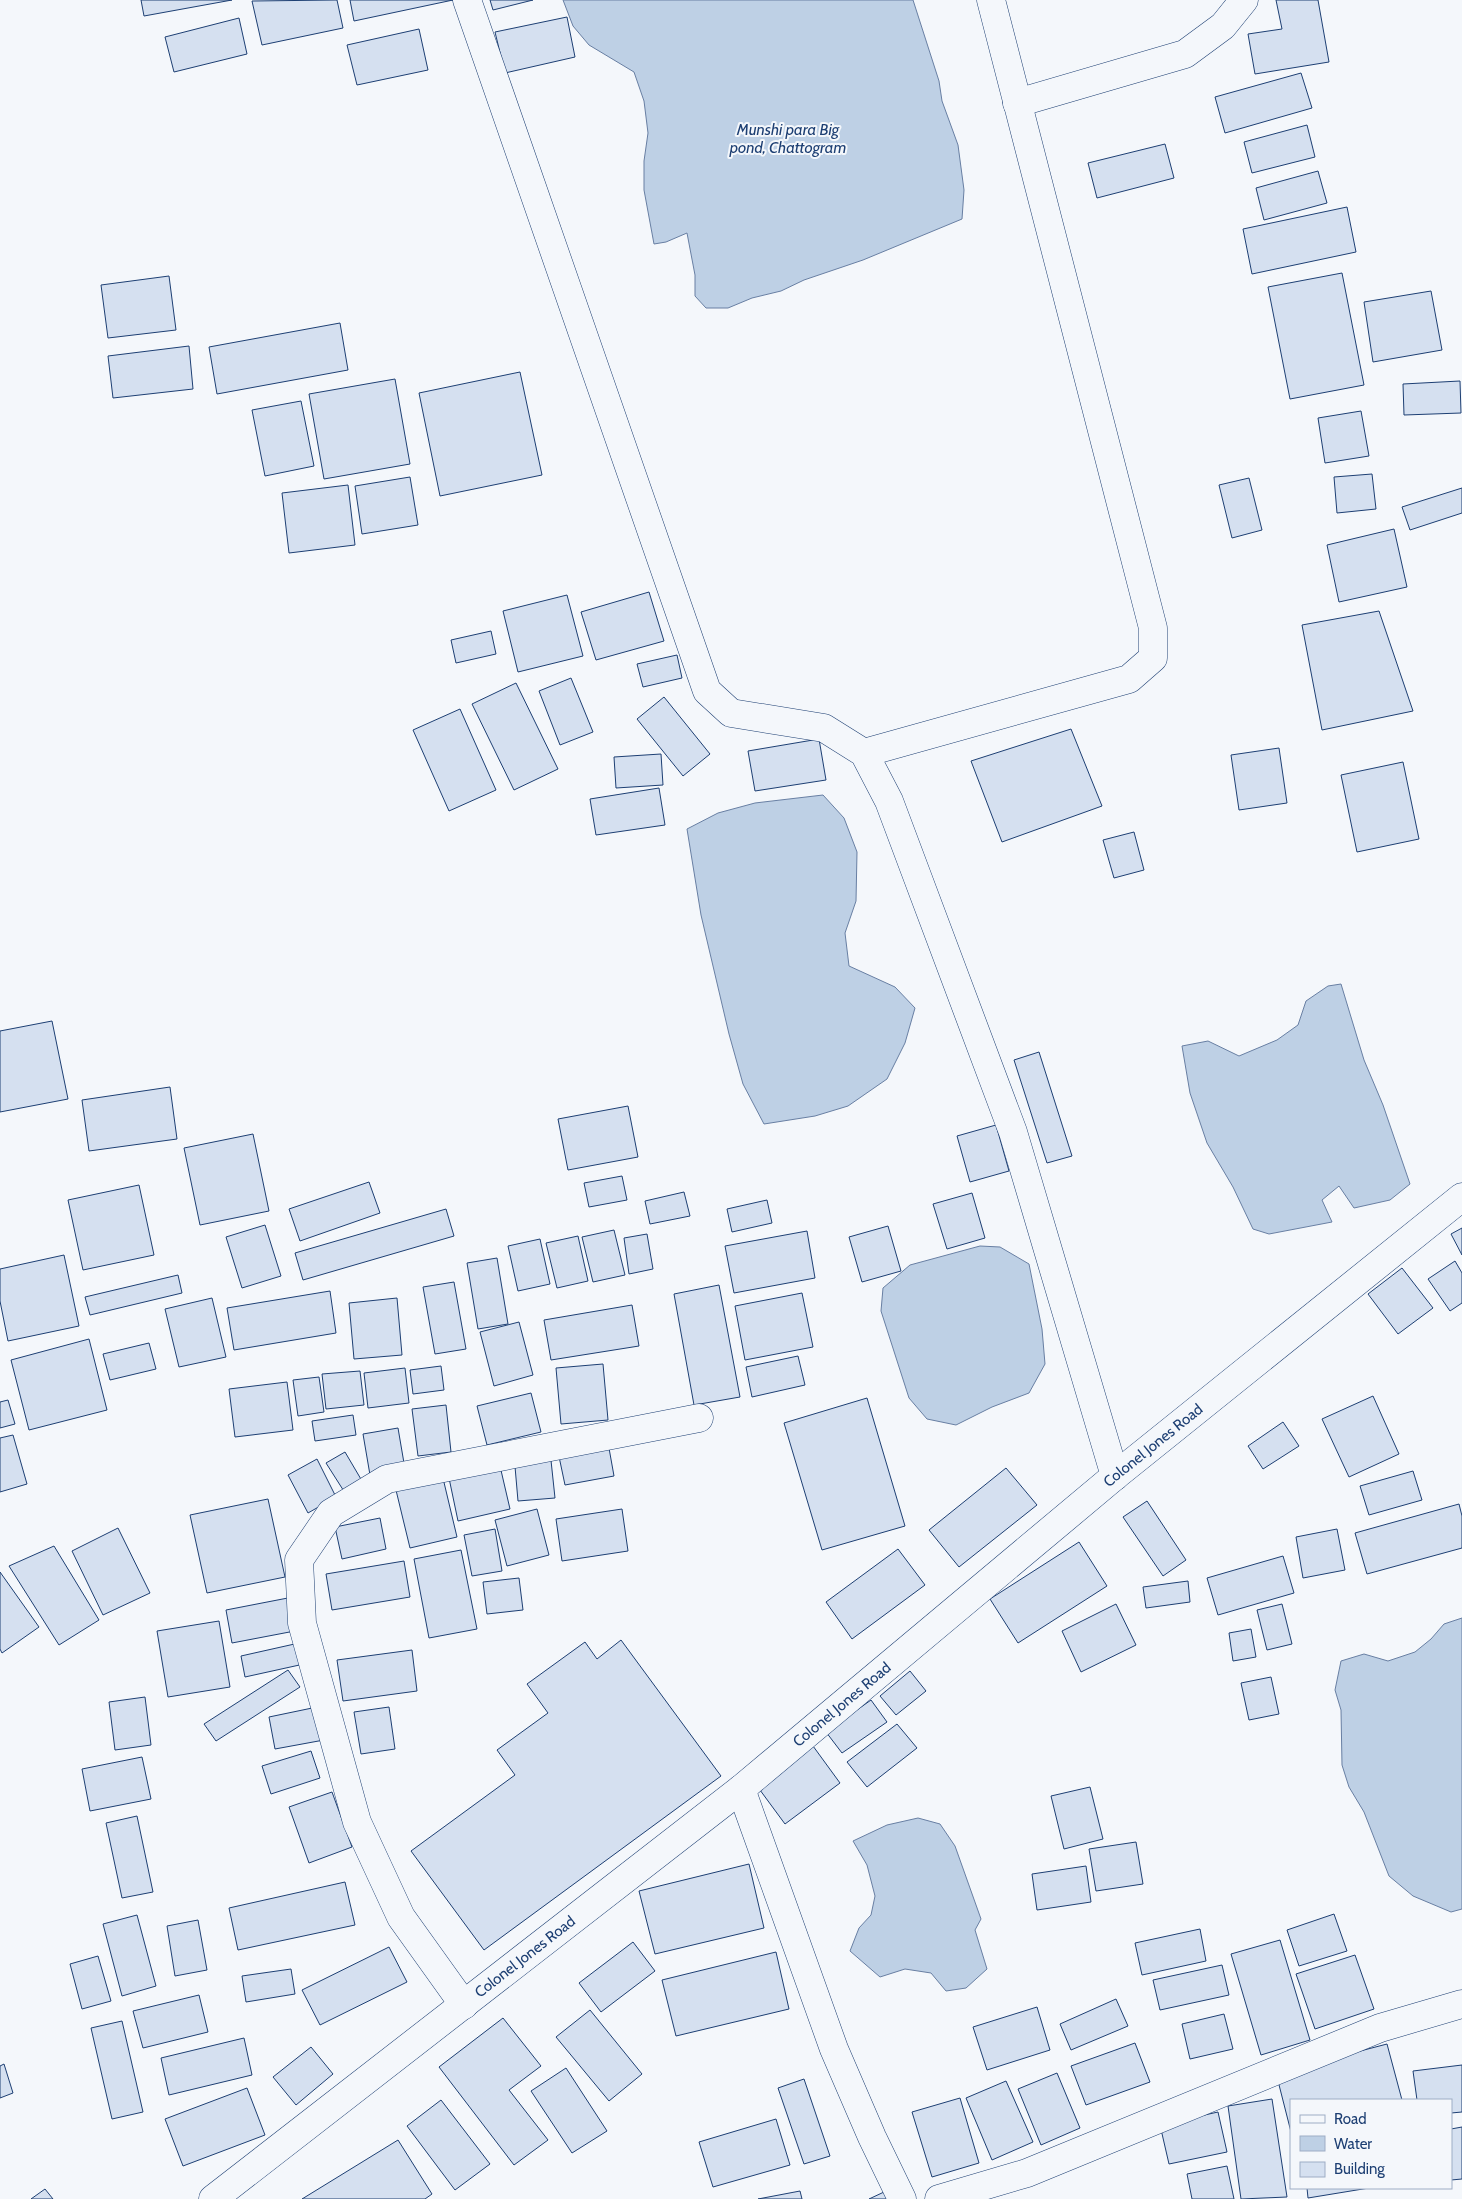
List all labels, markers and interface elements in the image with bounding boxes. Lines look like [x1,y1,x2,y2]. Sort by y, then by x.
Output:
water label: Munshi para Big pond, Chattogram [729,120,846,157]
street label: Colonel Jones Road [1100,1400,1206,1491]
street label: Colonel Jones Road [789,1659,894,1751]
street label: Colonel Jones Road [471,1912,579,2001]
legend [1290,2099,1452,2189]
text: Road [1334,2110,1367,2128]
text: Water [1334,2135,1372,2153]
text: Building [1334,2160,1385,2178]

